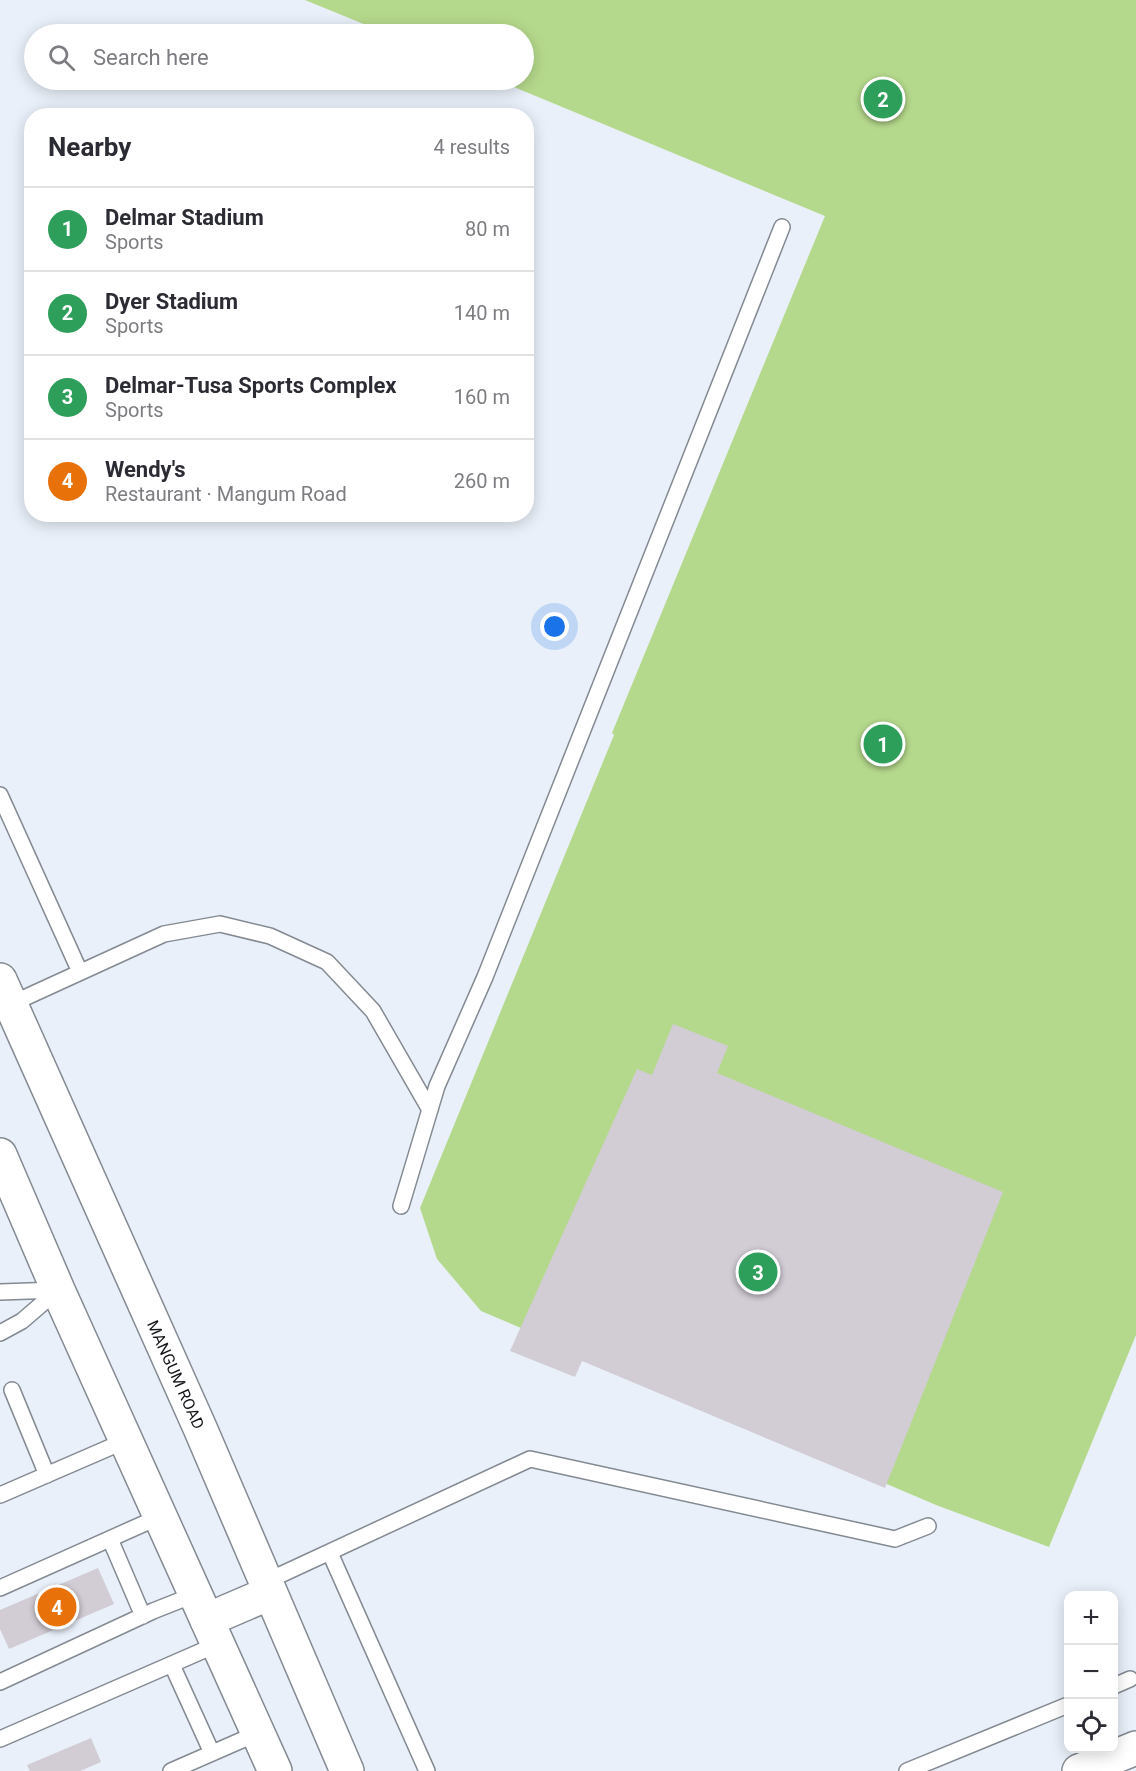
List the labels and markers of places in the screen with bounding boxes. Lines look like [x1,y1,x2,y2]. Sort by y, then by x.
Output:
pin: 2 [864,76,902,122]
pin: 1 [864,722,902,766]
pin: 3 [738,1250,777,1294]
pin: 4 [38,1584,76,1630]

